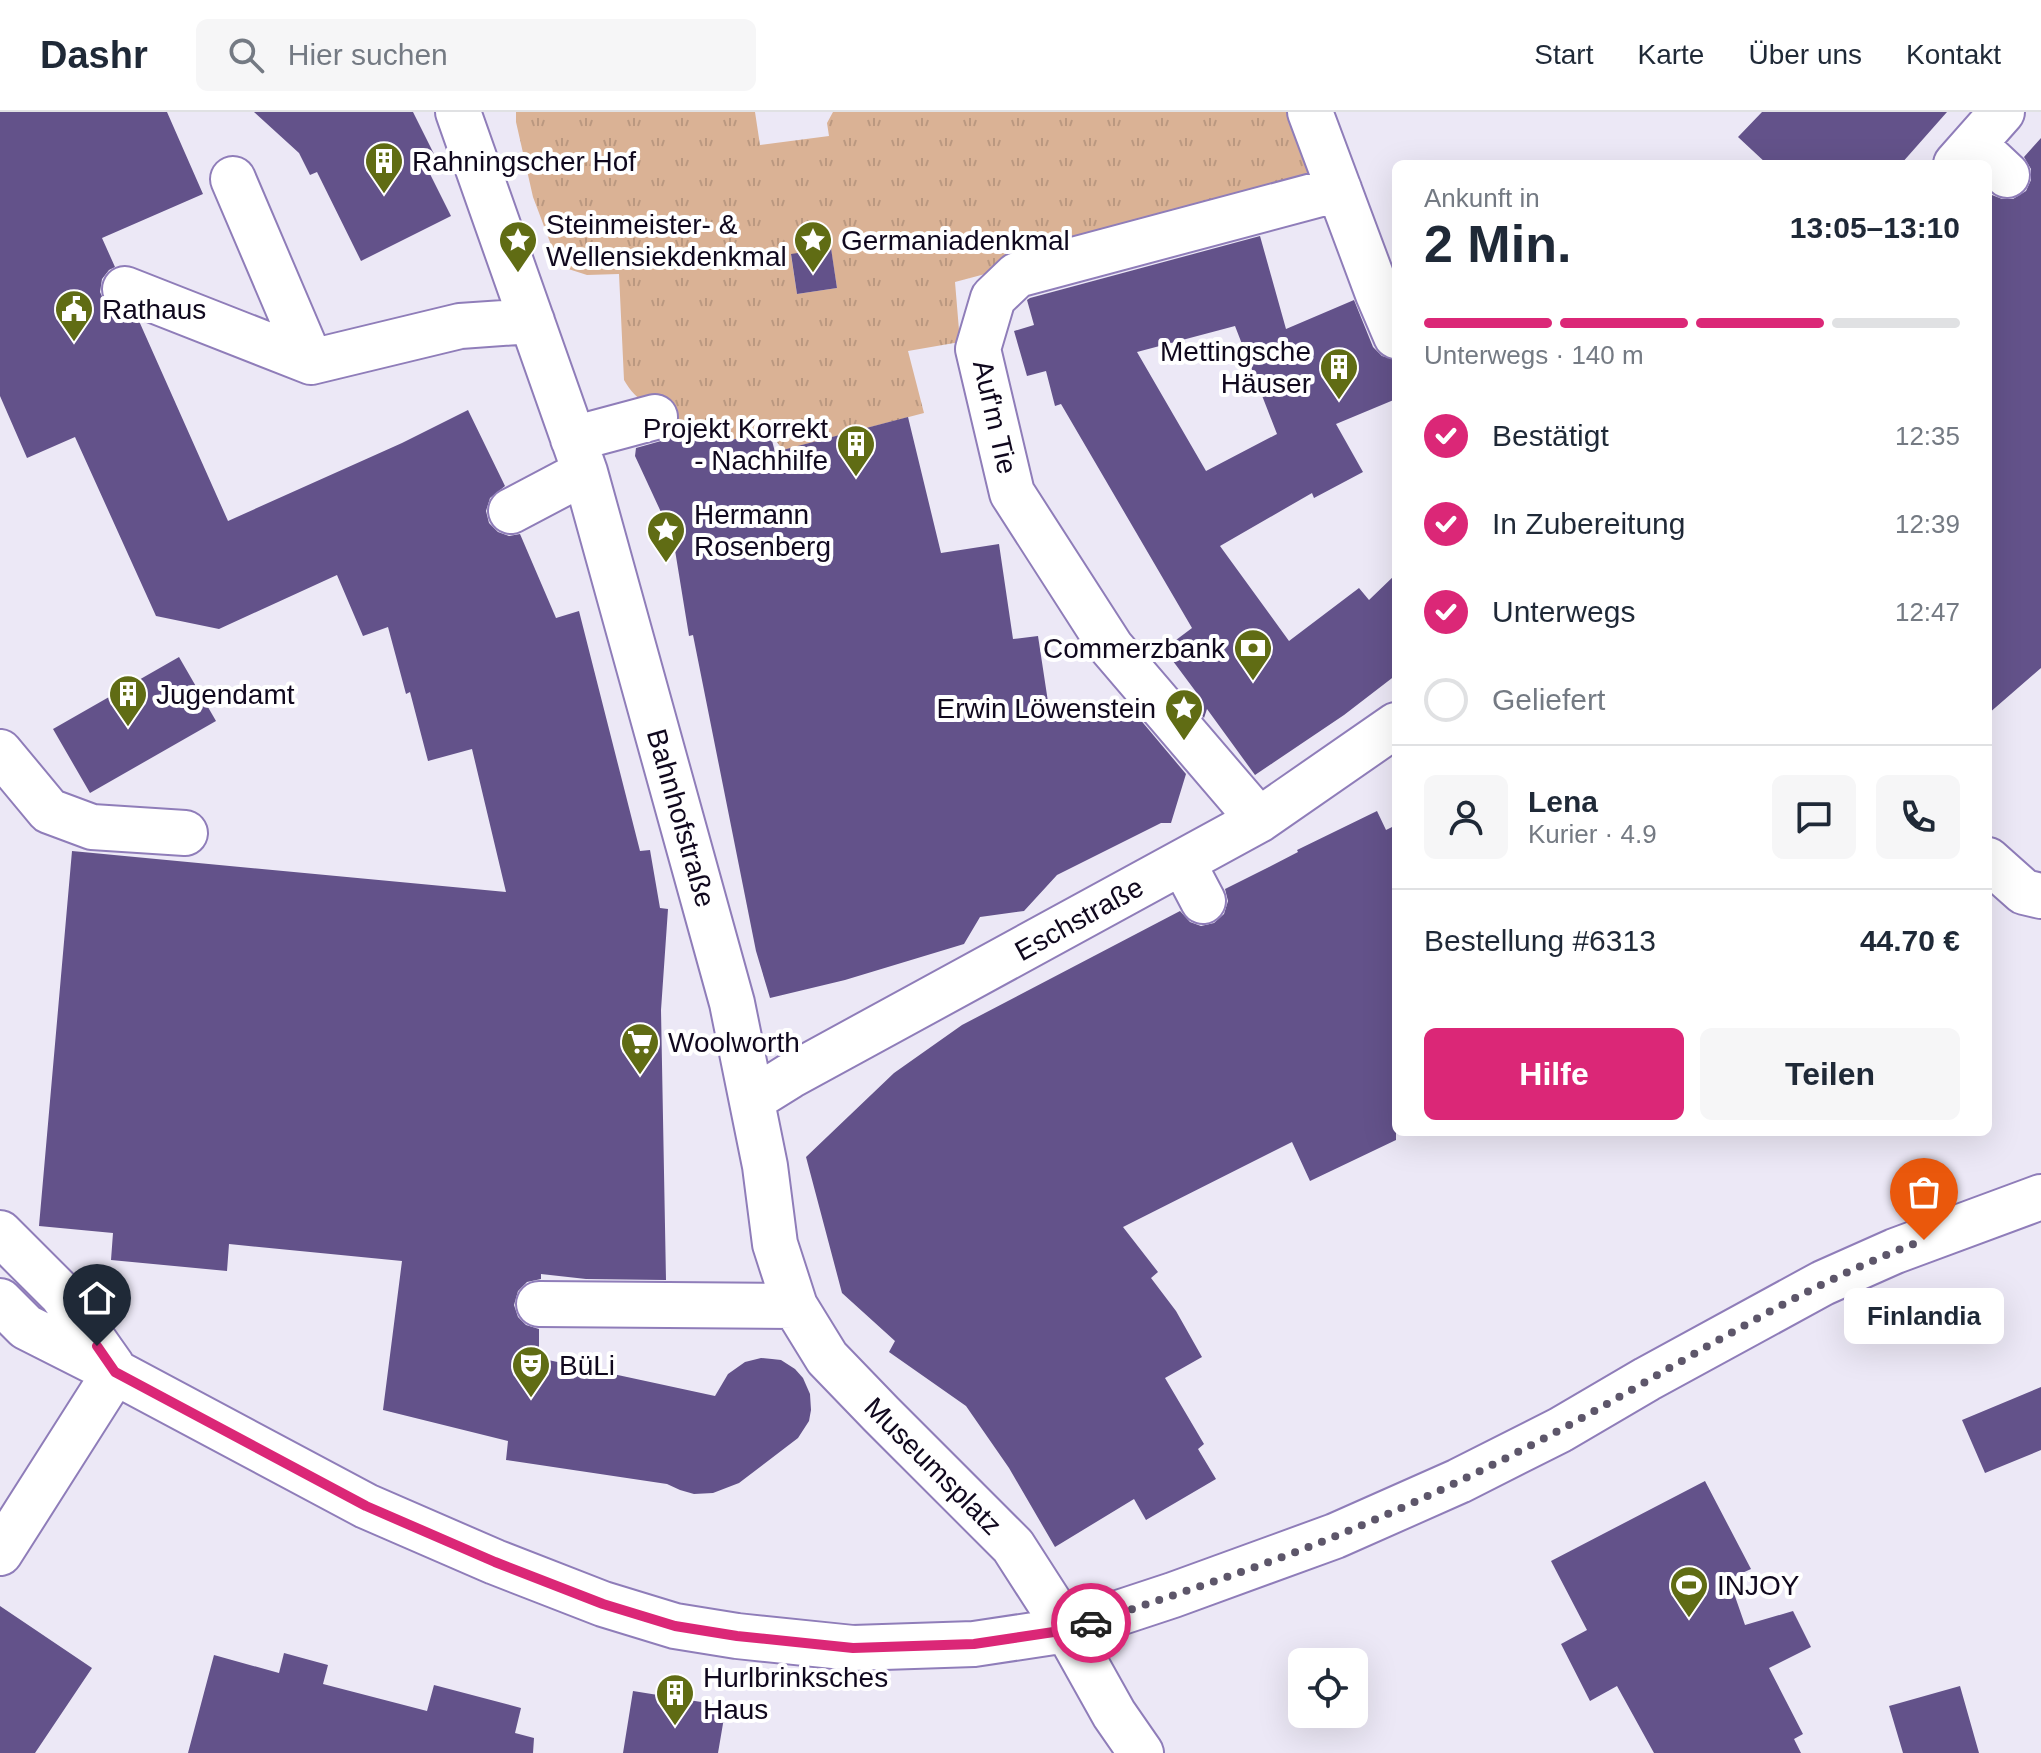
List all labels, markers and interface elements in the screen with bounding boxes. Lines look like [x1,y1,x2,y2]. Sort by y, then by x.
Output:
search box [196,19,756,91]
icon: search [224,33,268,77]
text: Dashr [40,34,148,76]
text: Hier suchen [288,38,448,71]
text: Start [1534,39,1593,70]
text: Karte [1637,39,1704,70]
text: Über uns [1748,39,1862,70]
text: Kontakt [1906,39,2001,70]
building icon: Rahningscher Hof [363,140,405,195]
place label: Rahningscher Hof [412,146,636,177]
text: Ankunft in [1424,183,1540,213]
place label: Steinmeister- & Wellensiekdenkmal [546,209,787,272]
text: 13:05–13:10 [1790,211,1960,244]
text: 2 Min. [1424,215,1571,273]
place icon: Steinmeister- & Wellensiekdenkmal [497,219,539,274]
place icon: Germaniadenkmal [792,219,834,274]
place label: Germaniadenkmal [841,225,1070,256]
public building icon: Rathaus [53,288,95,343]
place label: Rathaus [102,294,206,325]
place label: Mettingsche Häuser [1160,336,1311,399]
text: Unterwegs · 140 m [1424,340,1644,370]
building icon: Mettingsche Häuser [1318,346,1360,401]
street label: Auf'm Tie [967,357,1023,477]
place label: Projekt Korrekt - Nachhilfe [643,413,828,476]
icon: check [1424,414,1468,458]
text: Bestätigt [1492,419,1609,452]
text: 12:35 [1895,421,1960,451]
building icon: Projekt Korrekt - Nachhilfe [835,423,877,478]
place label: Hermann Rosenberg [694,499,831,562]
icon: check [1424,502,1468,546]
text: In Zubereitung [1492,507,1685,540]
place icon: Hermann Rosenberg [645,509,687,564]
text: 12:39 [1895,509,1960,539]
icon: check [1424,590,1468,634]
text: Unterwegs [1492,595,1635,628]
text: 12:47 [1895,597,1960,627]
bank icon: Commerzbank [1232,627,1274,682]
place label: Commerzbank [1043,633,1226,664]
building icon: Jugendamt [107,673,149,728]
place label: Jugendamt [156,679,295,710]
text: Geliefert [1492,683,1605,716]
place icon: Erwin Löwenstein [1163,687,1205,742]
place label: Erwin Löwenstein [937,693,1156,724]
street label: Bahnhofstraße [641,725,721,911]
button: person [1424,775,1508,859]
button: chat [1772,775,1856,859]
button: phone [1876,775,1960,859]
text: Lena [1528,785,1598,818]
text: Kurier · 4.9 [1528,819,1657,849]
street label: Eschstraße [1010,871,1148,967]
text: Bestellung #6313 [1424,924,1656,957]
text: 44.70 € [1860,924,1960,957]
supermarket icon: Woolworth [619,1021,661,1076]
place label: Woolworth [668,1027,800,1058]
button: Hilfe [1424,1028,1684,1120]
button: Teilen [1700,1028,1960,1120]
pin [1890,1158,1958,1240]
icon: bag [1902,1170,1946,1214]
pin [63,1264,131,1346]
icon: home [75,1276,119,1320]
callout: Finlandia [1844,1288,2004,1344]
text: Finlandia [1867,1301,1981,1331]
theatre icon: BüLi [510,1344,552,1399]
place label: BüLi [559,1350,615,1381]
street label: Museumsplatz [858,1391,1008,1541]
sports icon: INJOY [1668,1564,1710,1619]
place label: INJOY [1717,1570,1800,1601]
courier [1051,1583,1131,1663]
icon: car [1069,1601,1113,1645]
map controls [1288,1648,1368,1728]
button: locate [1288,1648,1368,1728]
place label: Hurlbrinksches Haus [703,1662,888,1725]
building icon: Hurlbrinksches Haus [654,1672,696,1727]

